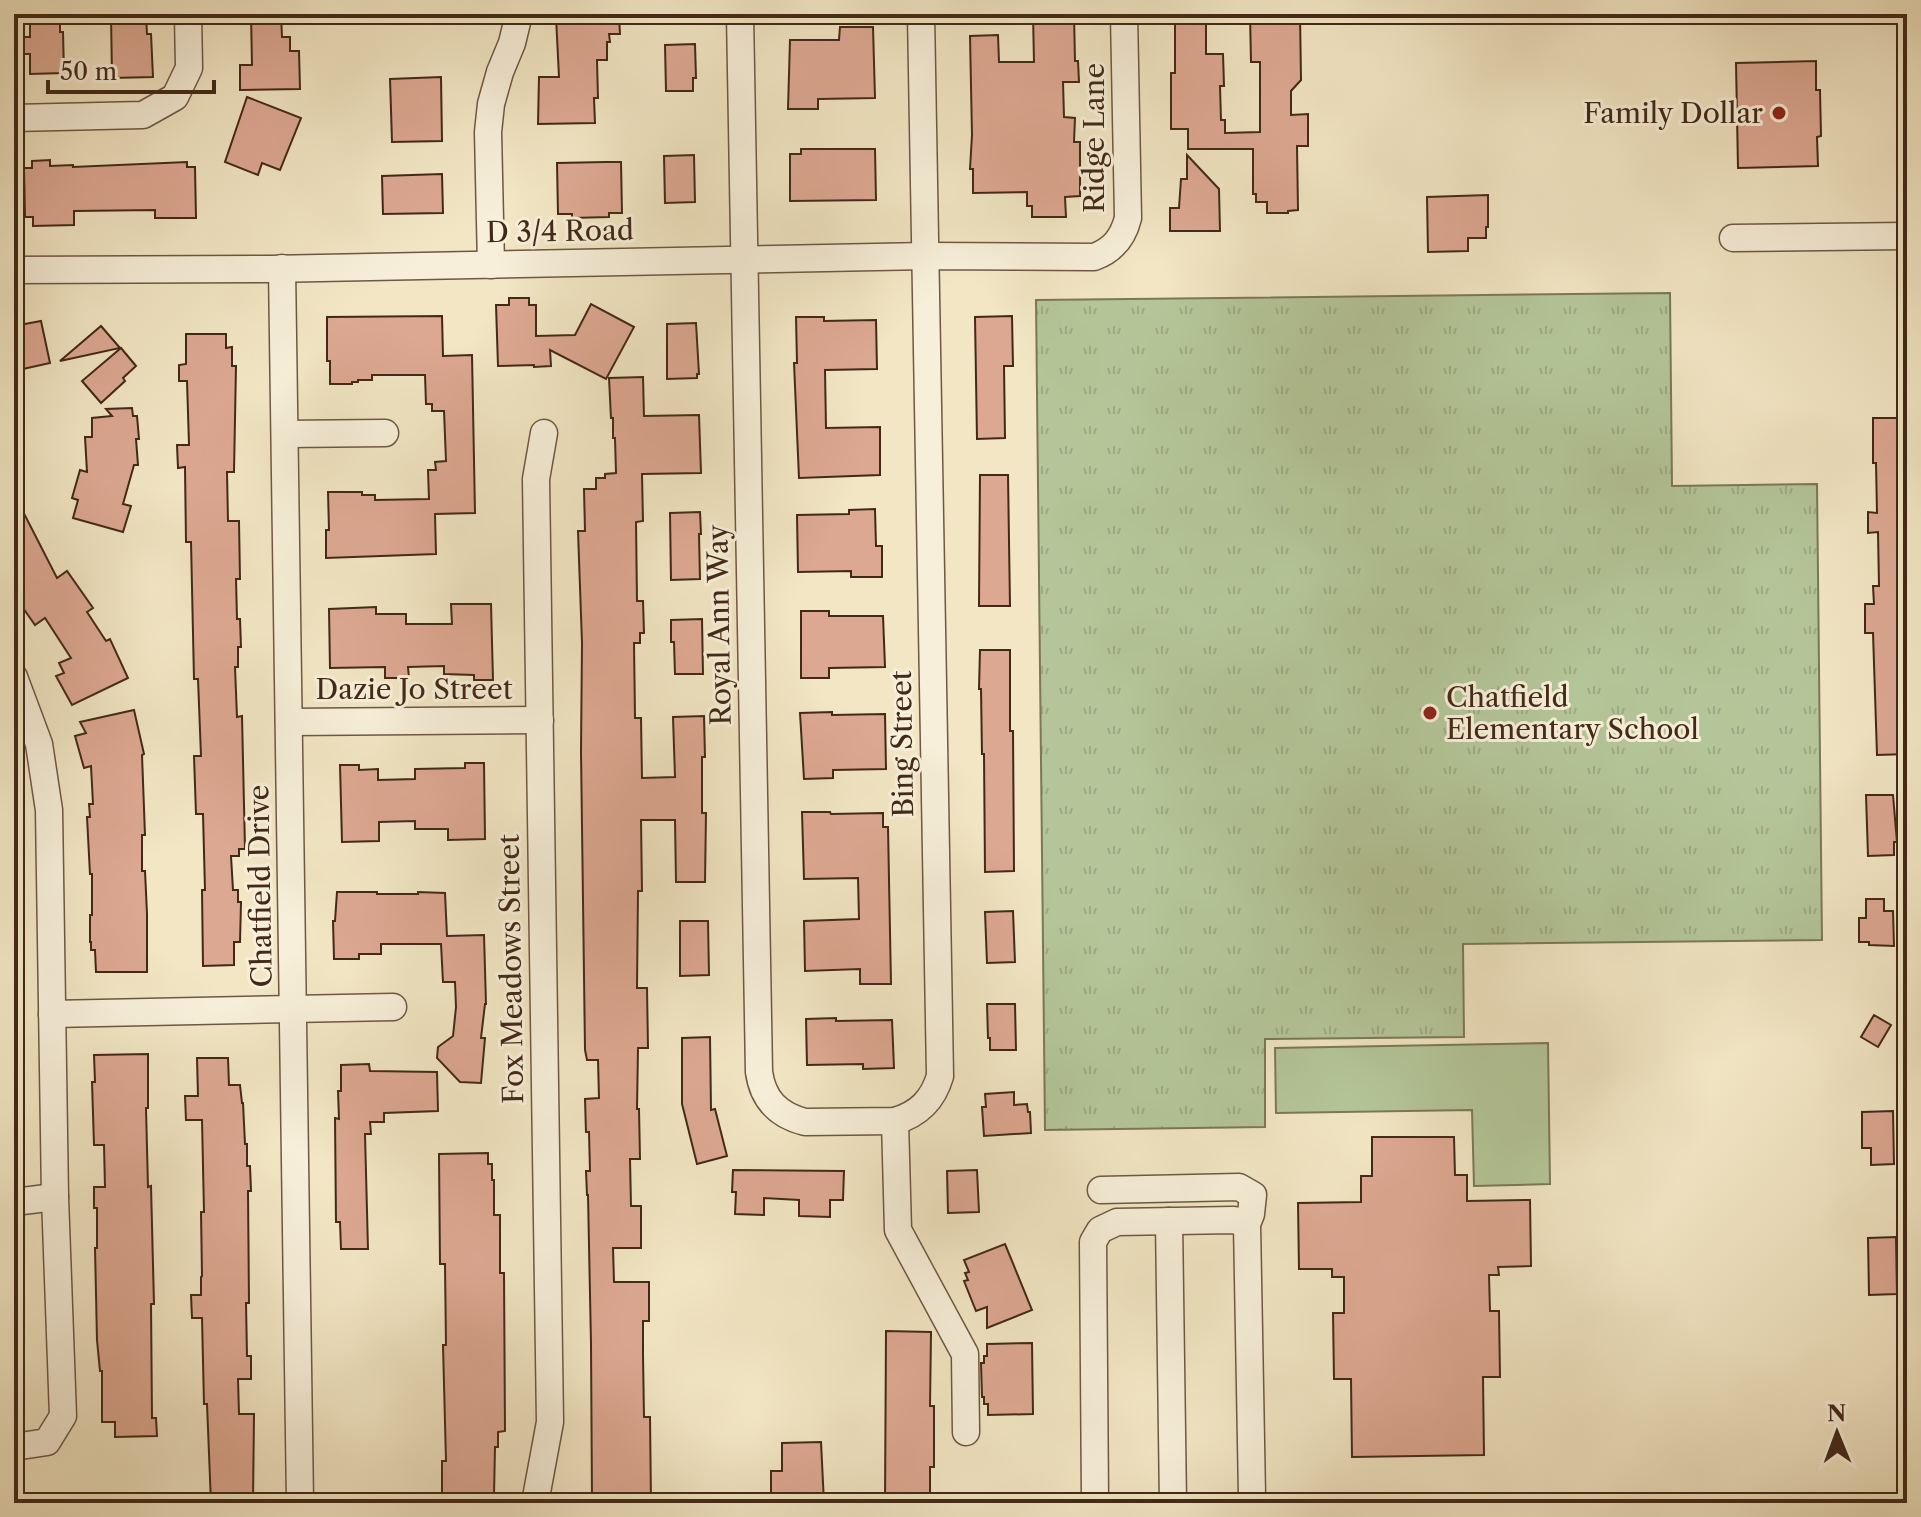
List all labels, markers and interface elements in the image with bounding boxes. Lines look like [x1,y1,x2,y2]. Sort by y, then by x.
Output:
scale bar [48,44,214,94]
text: 50 m [60,57,117,86]
street label: Ridge Lane [1077,63,1111,213]
place label: Family Dollar [1583,96,1763,130]
marker: Family Dollar [1770,104,1788,122]
street label: D 3/4 Road [486,213,634,249]
street label: Royal Ann Way [700,524,738,726]
street label: Bing Street [884,670,920,818]
street label: Dazie Jo Street [315,672,513,706]
place label: Chatfield Elementary School [1446,680,1699,746]
marker: Chatfield Elementary School [1421,704,1439,722]
street label: Chatfield Drive [241,784,279,988]
street label: Fox Meadows Street [492,834,530,1104]
north arrow [1797,1393,1877,1473]
text: N [1827,1400,1846,1427]

